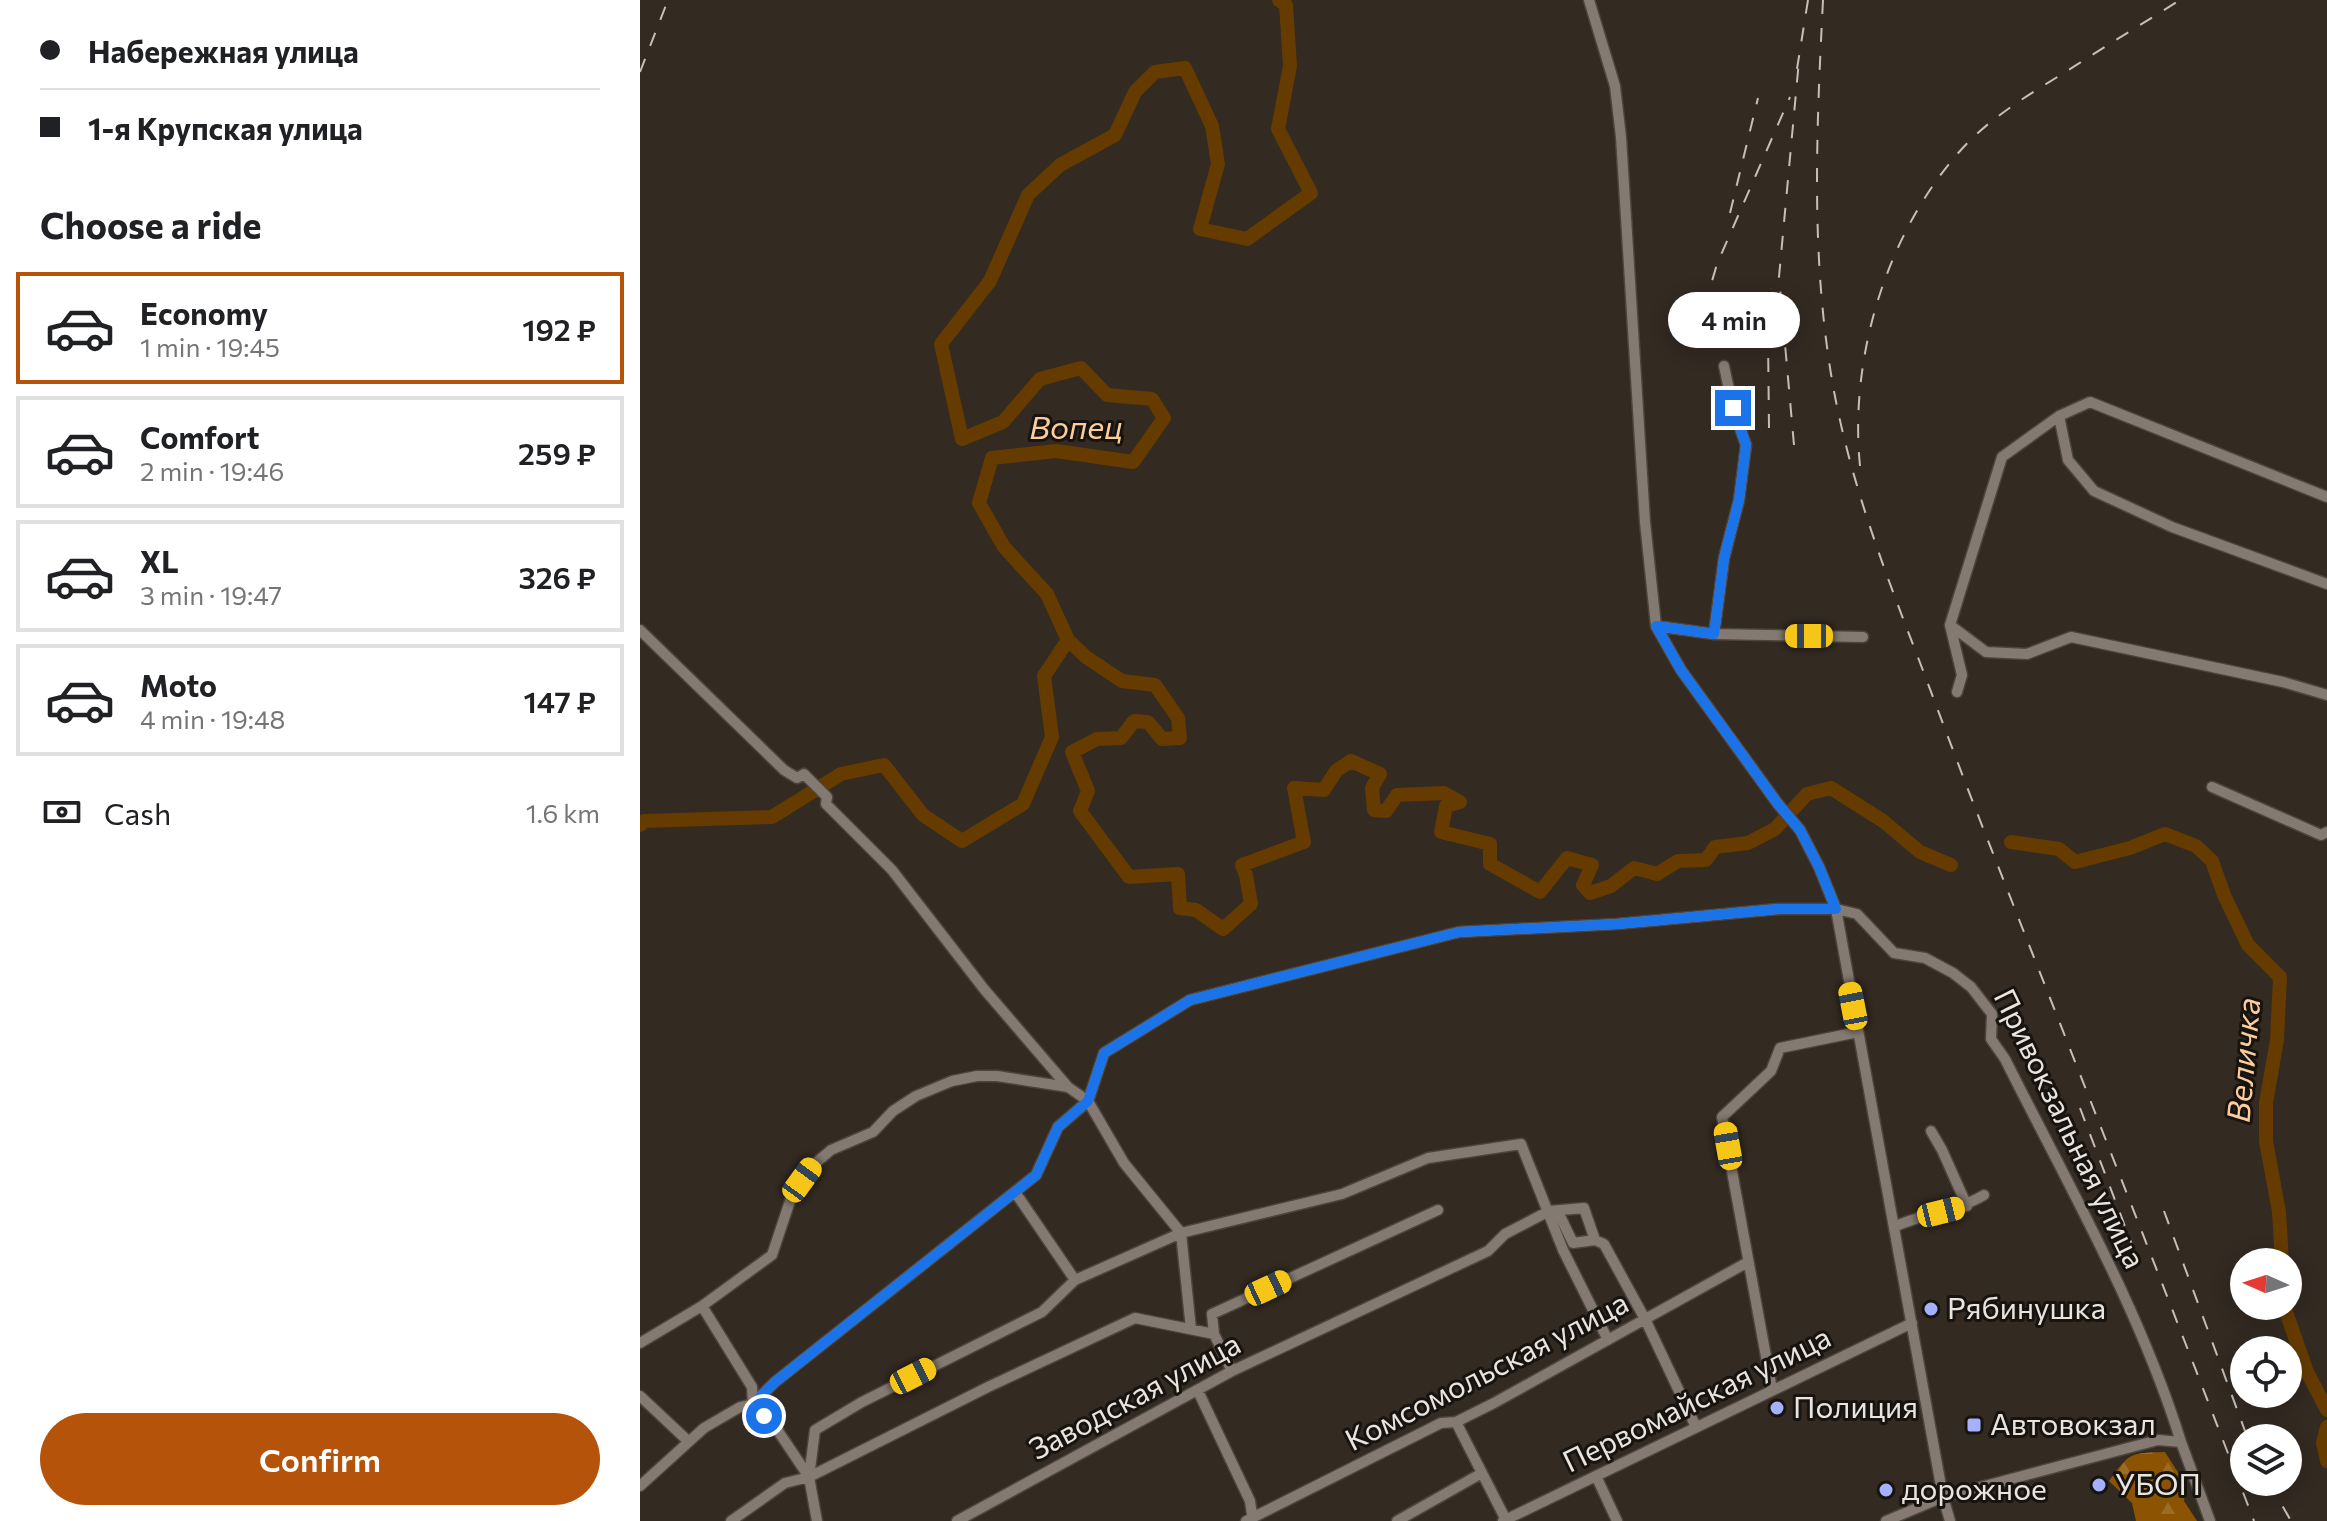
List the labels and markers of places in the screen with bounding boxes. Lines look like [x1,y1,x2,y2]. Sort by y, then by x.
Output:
place label: Рябинушка [1947,1288,2106,1325]
marker: Рябинушка [1922,1300,1940,1318]
place label: Полиция [1793,1387,1918,1424]
marker: Полиция [1768,1399,1786,1417]
place label: Автовокзал [1990,1404,2156,1441]
marker: Автовокзал [1965,1416,1983,1434]
place label: УБОП [2115,1464,2201,1501]
place label: дорожное [1902,1469,2047,1506]
marker: УБОП [2090,1476,2108,1494]
marker: дорожное [1877,1481,1895,1499]

